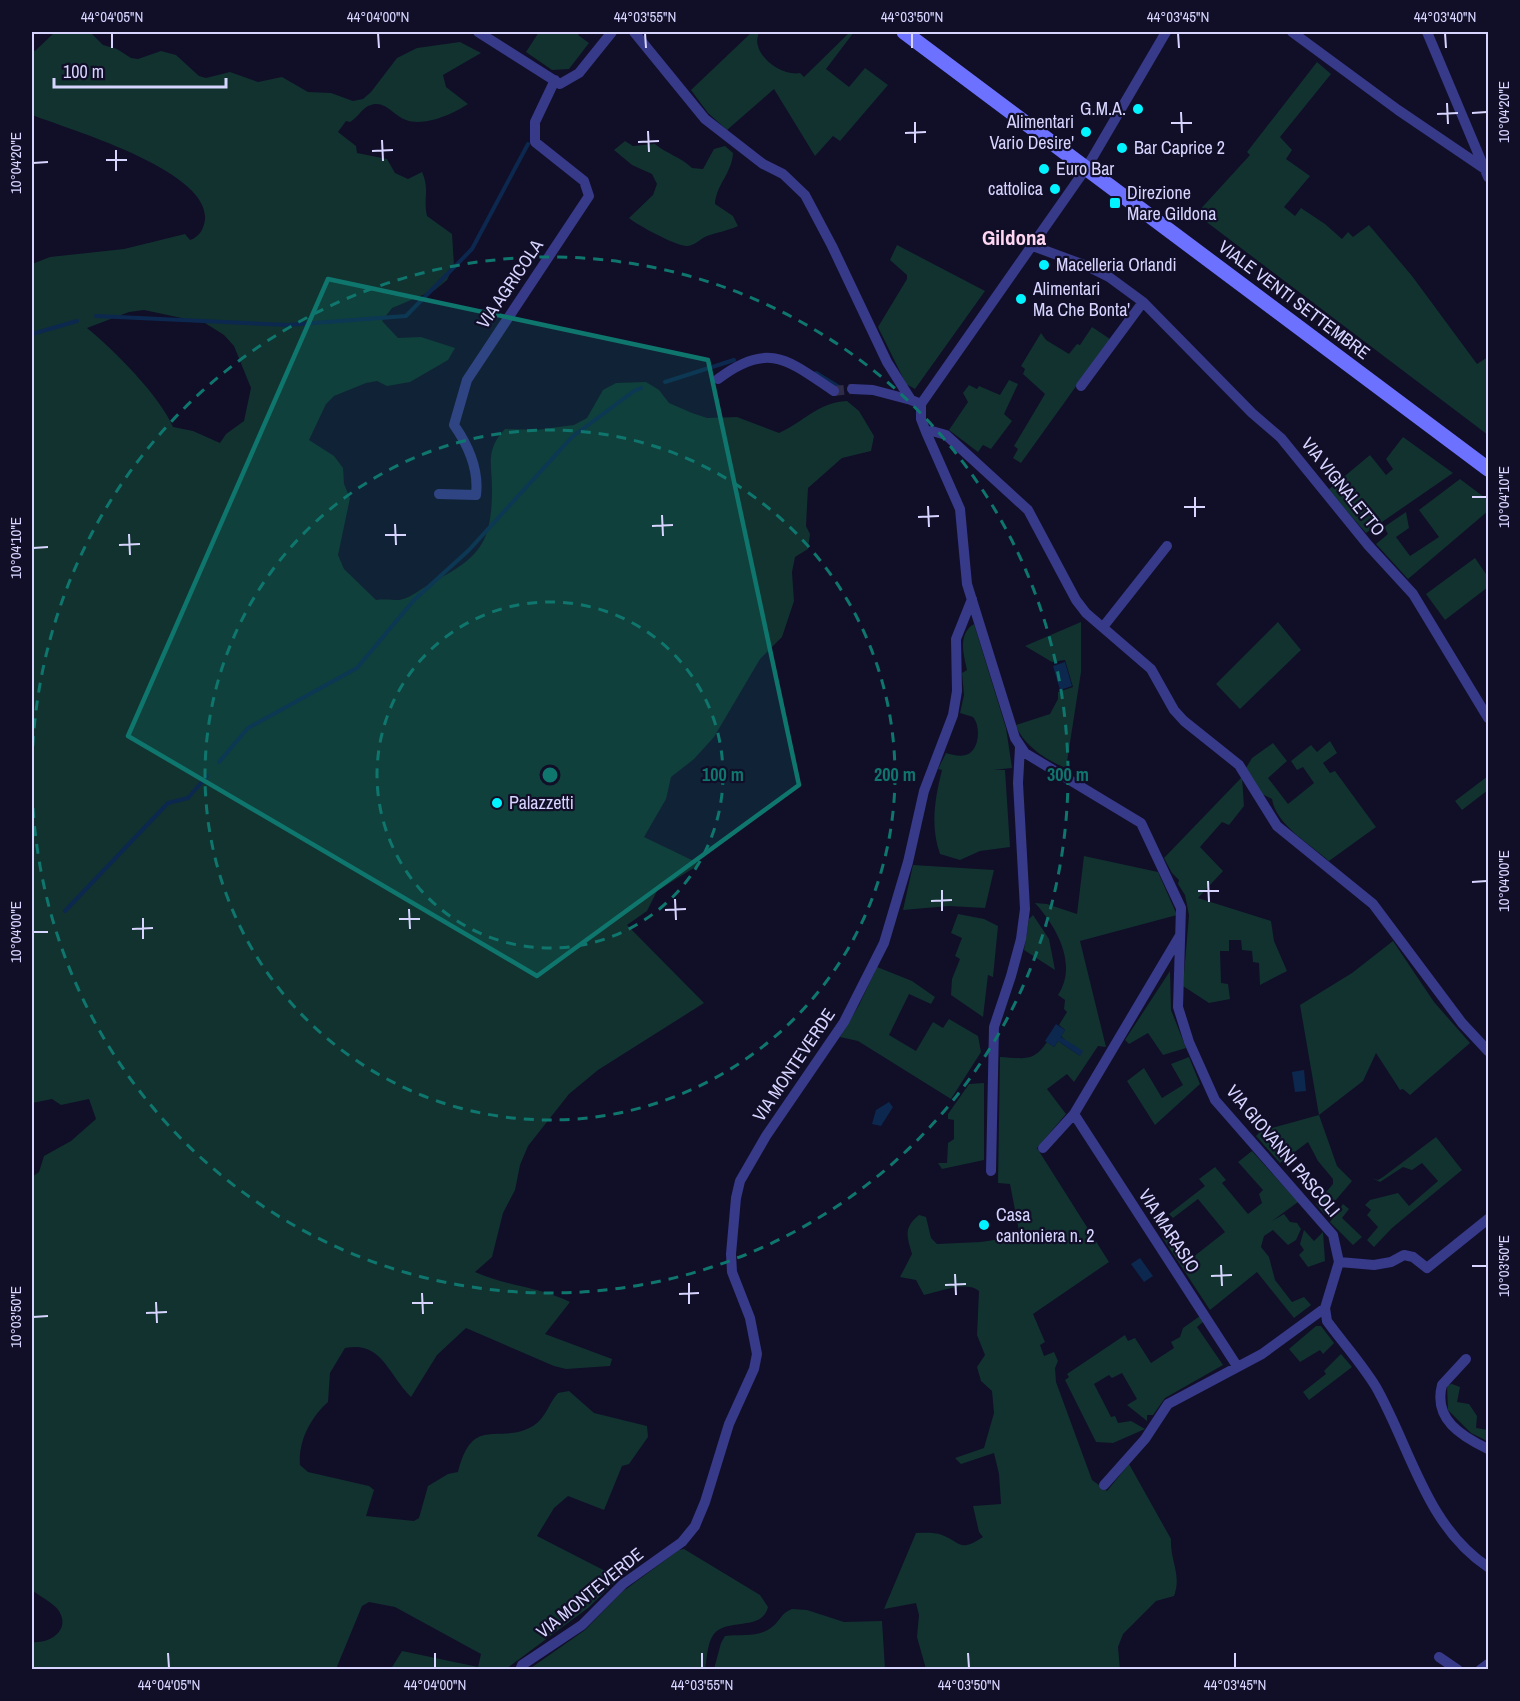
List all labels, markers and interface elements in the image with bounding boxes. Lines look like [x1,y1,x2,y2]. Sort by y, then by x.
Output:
text: 44°04'05"N [81,6,143,27]
text: 44°04'00"N [347,6,409,27]
text: 44°03'55"N [614,6,676,27]
text: 44°03'50"N [881,6,943,27]
text: 44°03'45"N [1147,6,1209,27]
text: 44°03'40"N [1414,6,1476,27]
scale bar [54,51,226,89]
text: 100 m [63,59,104,84]
text: 10°04'20"E [1493,81,1514,143]
place label: G.M.A. [1080,96,1126,121]
marker: G.M.A. [1131,102,1145,116]
place label: Alimentari Vario Desire' [989,109,1074,155]
marker: Alimentari Vario Desire' [1079,125,1093,139]
text: 10°04'20"E [5,132,26,194]
place label: Bar Caprice 2 [1134,135,1225,160]
marker: Bar Caprice 2 [1115,141,1129,155]
place label: Euro Bar [1056,156,1114,181]
marker: Euro Bar [1037,162,1051,176]
place label: cattolica [988,176,1043,201]
place label: Direzione Mare Gildona [1127,180,1216,226]
marker: cattolica [1048,182,1062,196]
marker: Direzione Mare Gildona [1108,196,1122,210]
district label: Gildona [982,223,1046,252]
street label: VIA AGRICOLA [471,234,549,333]
street label: VIALE VENTI SETTEMBRE [1213,234,1375,365]
place label: Macelleria Orlandi [1056,252,1177,277]
marker: Macelleria Orlandi [1037,258,1051,272]
place label: Alimentari Ma Che Bonta' [1032,276,1130,322]
marker: Alimentari Ma Che Bonta' [1014,292,1028,306]
street label: VIA VIGNALETTO [1296,432,1391,541]
text: 10°04'10"E [1493,466,1514,528]
text: 10°04'10"E [5,517,26,579]
text: 100 m [702,762,744,787]
text: 200 m [874,762,916,787]
text: 300 m [1047,762,1089,787]
centre of rings [540,765,560,785]
place label: Palazzetti [509,790,574,815]
marker: Palazzetti [490,796,504,810]
text: 10°04'00"E [1493,850,1514,912]
text: 10°04'00"E [5,901,26,963]
street label: VIA MONTEVERDE [747,1003,841,1126]
street label: VIA GIOVANNI PASCOLI [1221,1079,1346,1222]
street label: VIA MARASIO [1133,1184,1206,1277]
place label: Casa cantoniera n. 2 [996,1202,1094,1248]
marker: Casa cantoniera n. 2 [977,1218,991,1232]
text: 10°03'50"E [1493,1235,1514,1297]
text: 10°03'50"E [5,1286,26,1348]
street label: VIA MONTEVERDE [531,1542,649,1644]
text: 44°04'05"N [138,1674,200,1695]
text: 44°04'00"N [404,1674,466,1695]
text: 44°03'55"N [671,1674,733,1695]
text: 44°03'50"N [938,1674,1000,1695]
text: 44°03'45"N [1204,1674,1266,1695]

